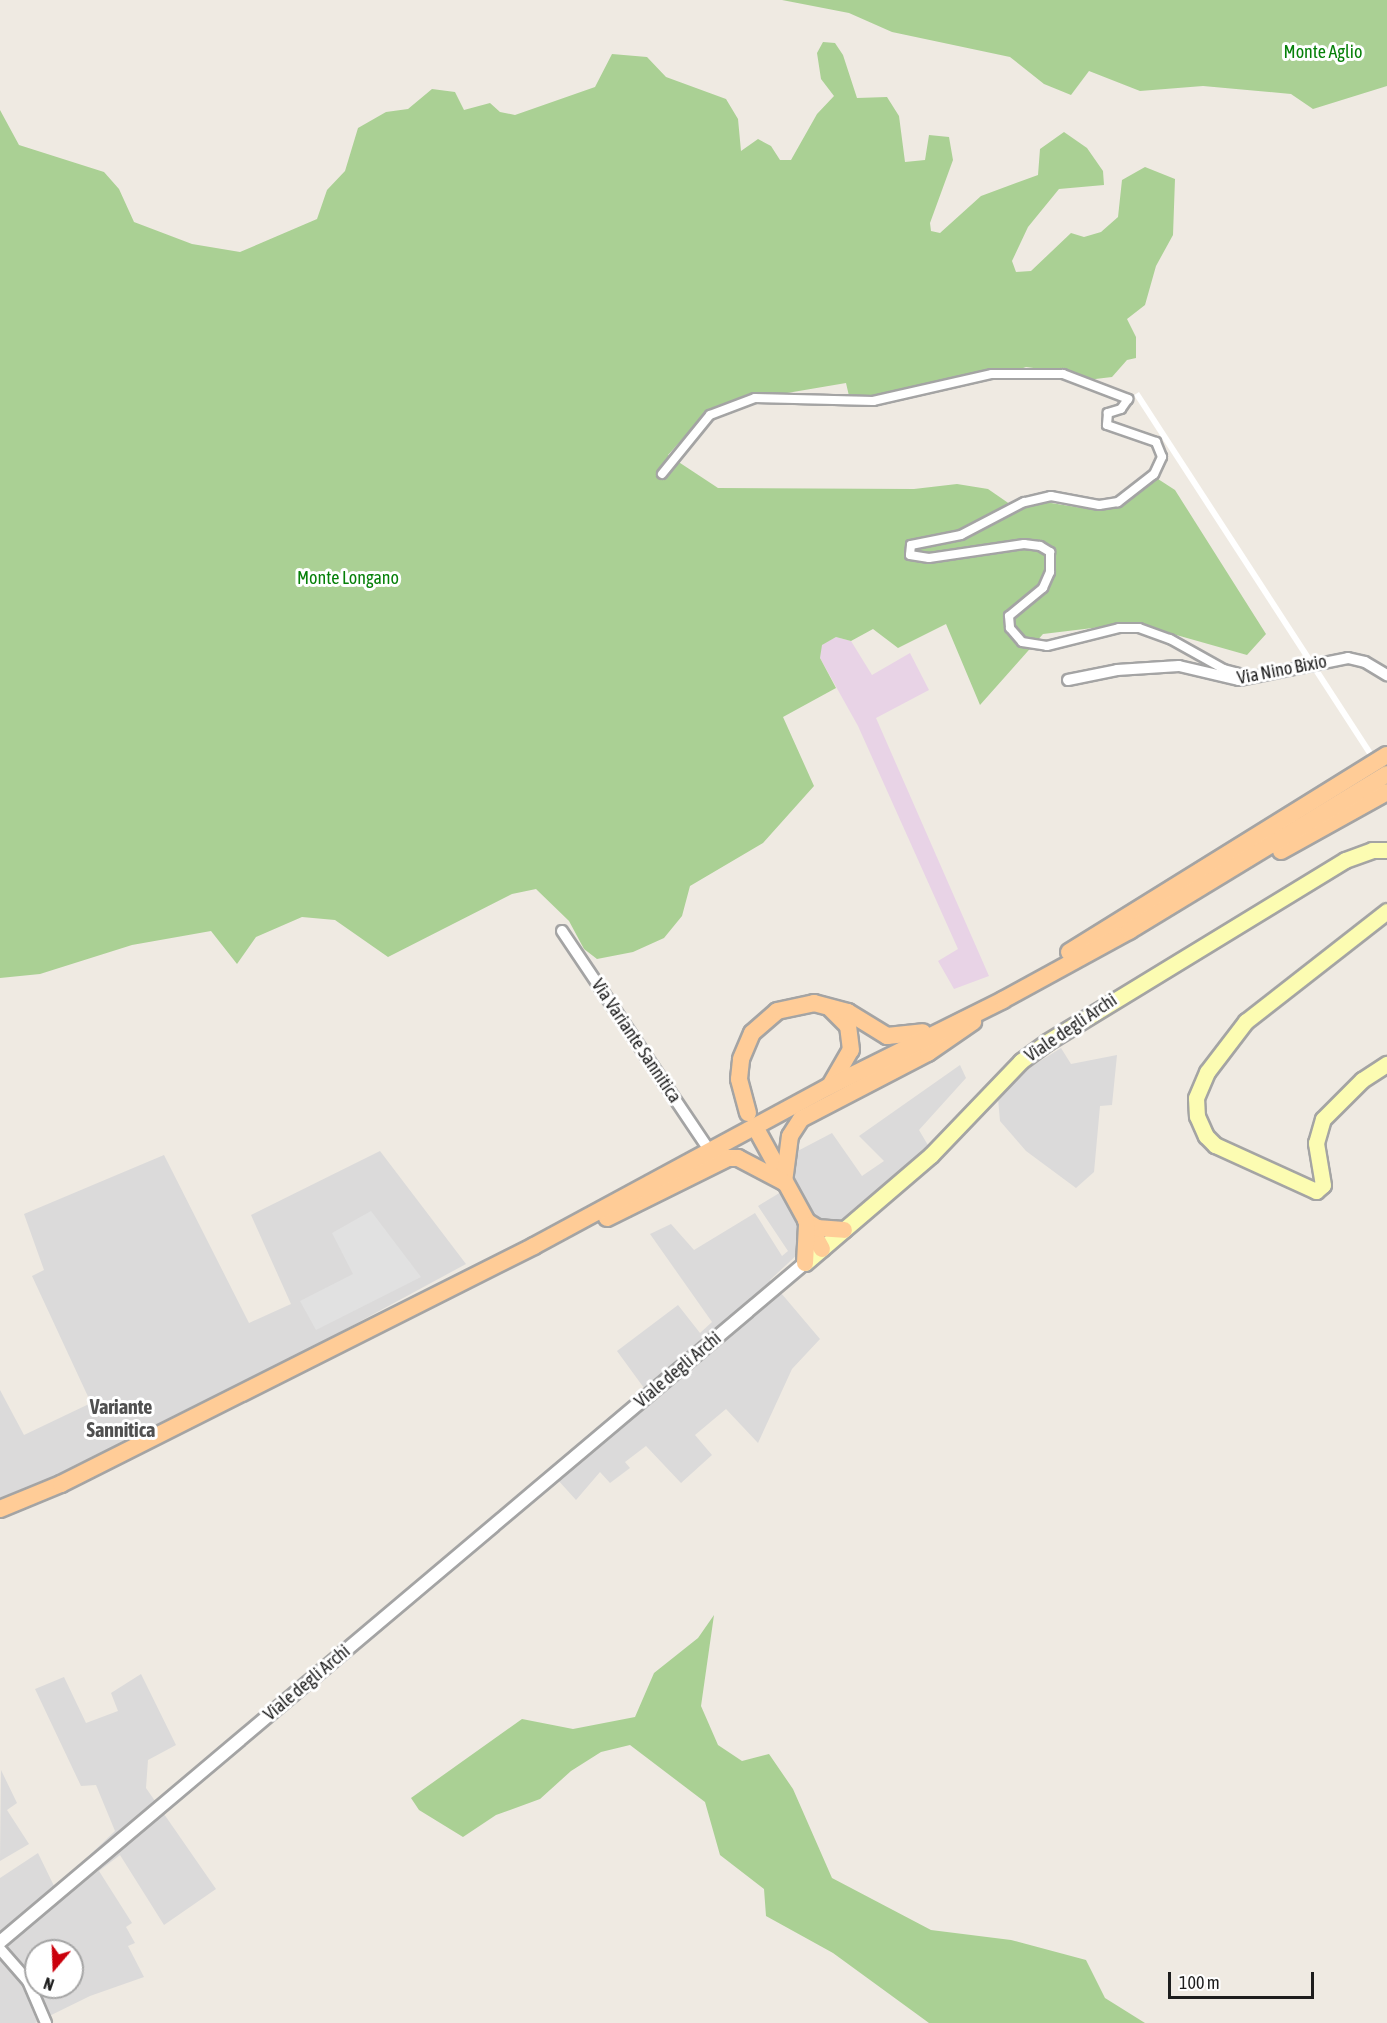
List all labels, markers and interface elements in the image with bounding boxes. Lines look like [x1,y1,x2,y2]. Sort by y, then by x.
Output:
park label: Monte Aglio [1284,41,1362,63]
park label: Monte Longano [297,567,399,589]
street label: Via Nino Bixio [1235,651,1329,689]
street label: Via Variante Sannitica [587,975,685,1107]
street label: Viale degli Archi [1021,989,1121,1067]
street label: Viale degli Archi [630,1328,726,1412]
district label: Variante Sannitica [87,1395,155,1442]
street label: Viale degli Archi [259,1641,355,1725]
north arrow [24,1939,84,1999]
scale bar [1171,1960,1316,1998]
text: 100 m [1179,1972,1220,1993]
text: N [41,1974,56,1994]

